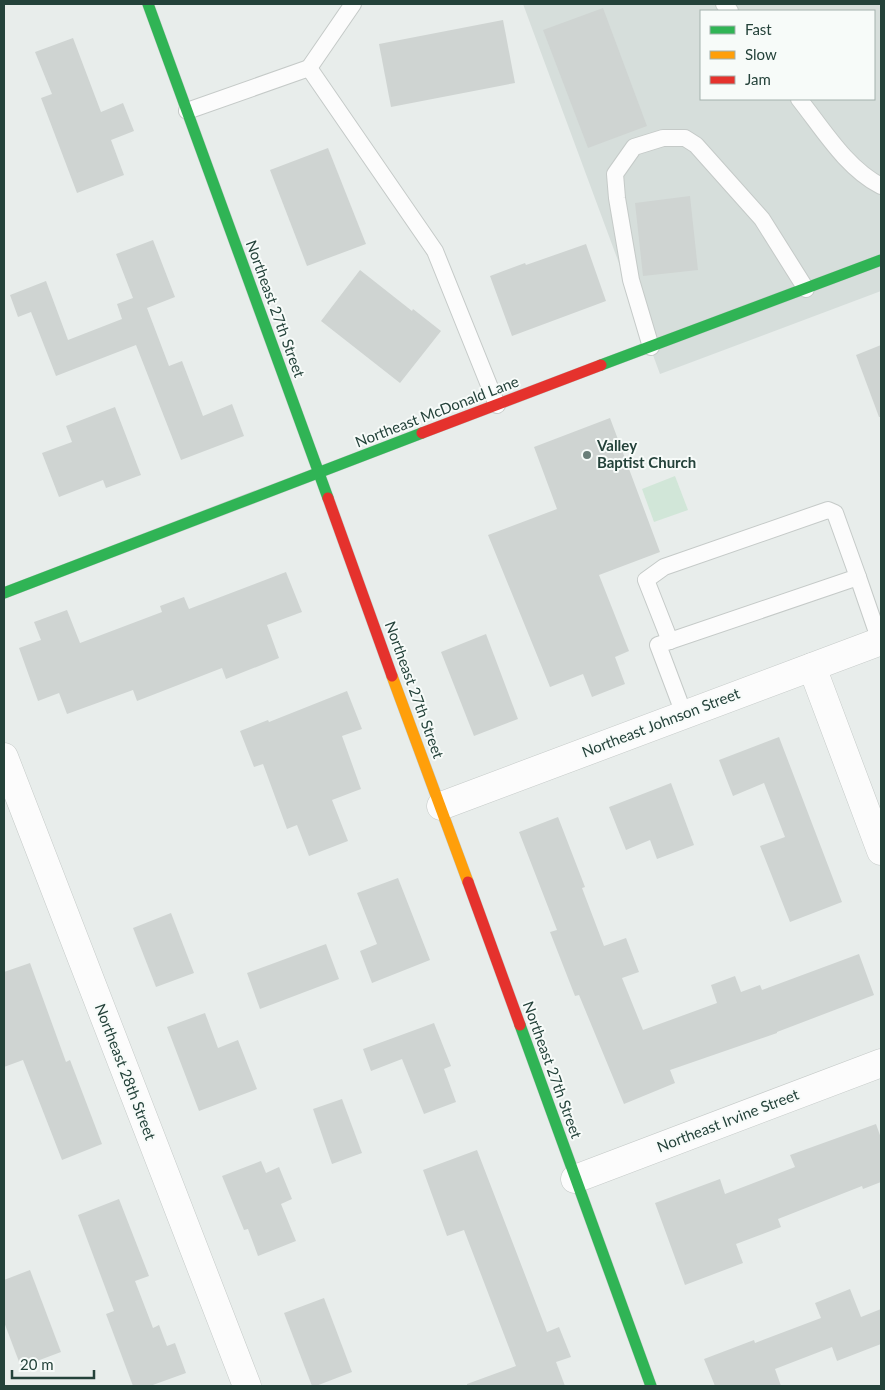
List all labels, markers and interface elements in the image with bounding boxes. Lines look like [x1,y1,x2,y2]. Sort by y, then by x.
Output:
legend [700,10,875,100]
text: Fast [745,20,772,38]
text: Slow [745,45,777,63]
text: Jam [745,70,771,88]
street label: Northeast 27th Street [243,238,309,380]
street label: Northeast McDonald Lane [352,372,521,451]
place label: Valley Baptist Church [596,436,696,471]
marker: Valley Baptist Church [581,449,593,461]
street label: Northeast 27th Street [382,619,448,761]
street label: Northeast Johnson Street [579,683,743,761]
street label: Northeast 27th Street [520,999,586,1141]
street label: Northeast 28th Street [92,1001,160,1143]
street label: Northeast Irvine Street [654,1084,802,1155]
scale bar [12,1348,95,1380]
text: 20 m [20,1355,54,1373]

